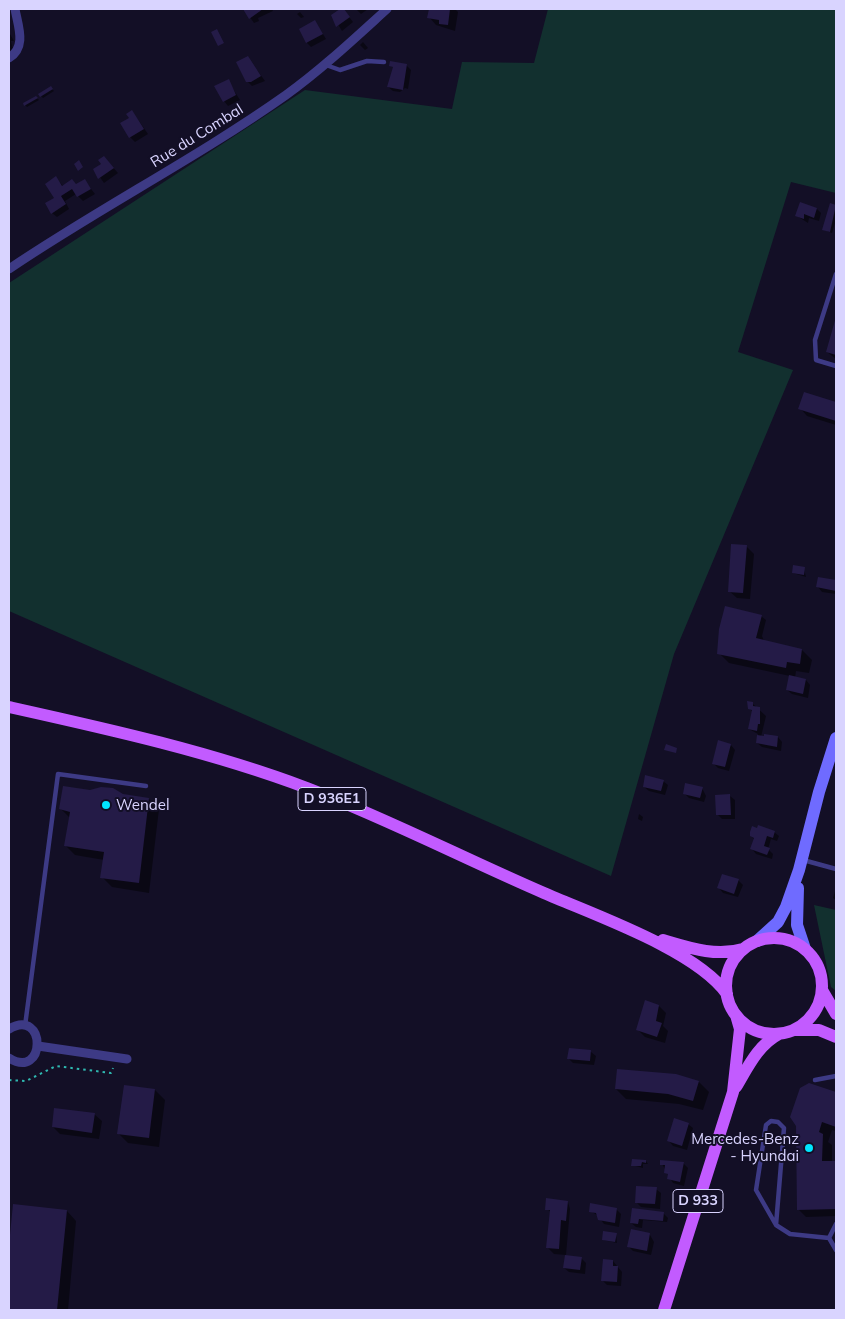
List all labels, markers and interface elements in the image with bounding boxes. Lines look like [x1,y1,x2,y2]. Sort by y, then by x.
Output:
street label: Rue du Combal [147,100,247,172]
road number: D 936E1 [298,788,366,811]
place label: Wendel [116,796,169,814]
marker: Wendel [100,799,112,811]
place label: Mercedes-Benz - Hyundai [691,1130,799,1165]
marker: Mercedes-Benz - Hyundai [803,1142,815,1154]
road number: D 933 [673,1190,723,1212]

